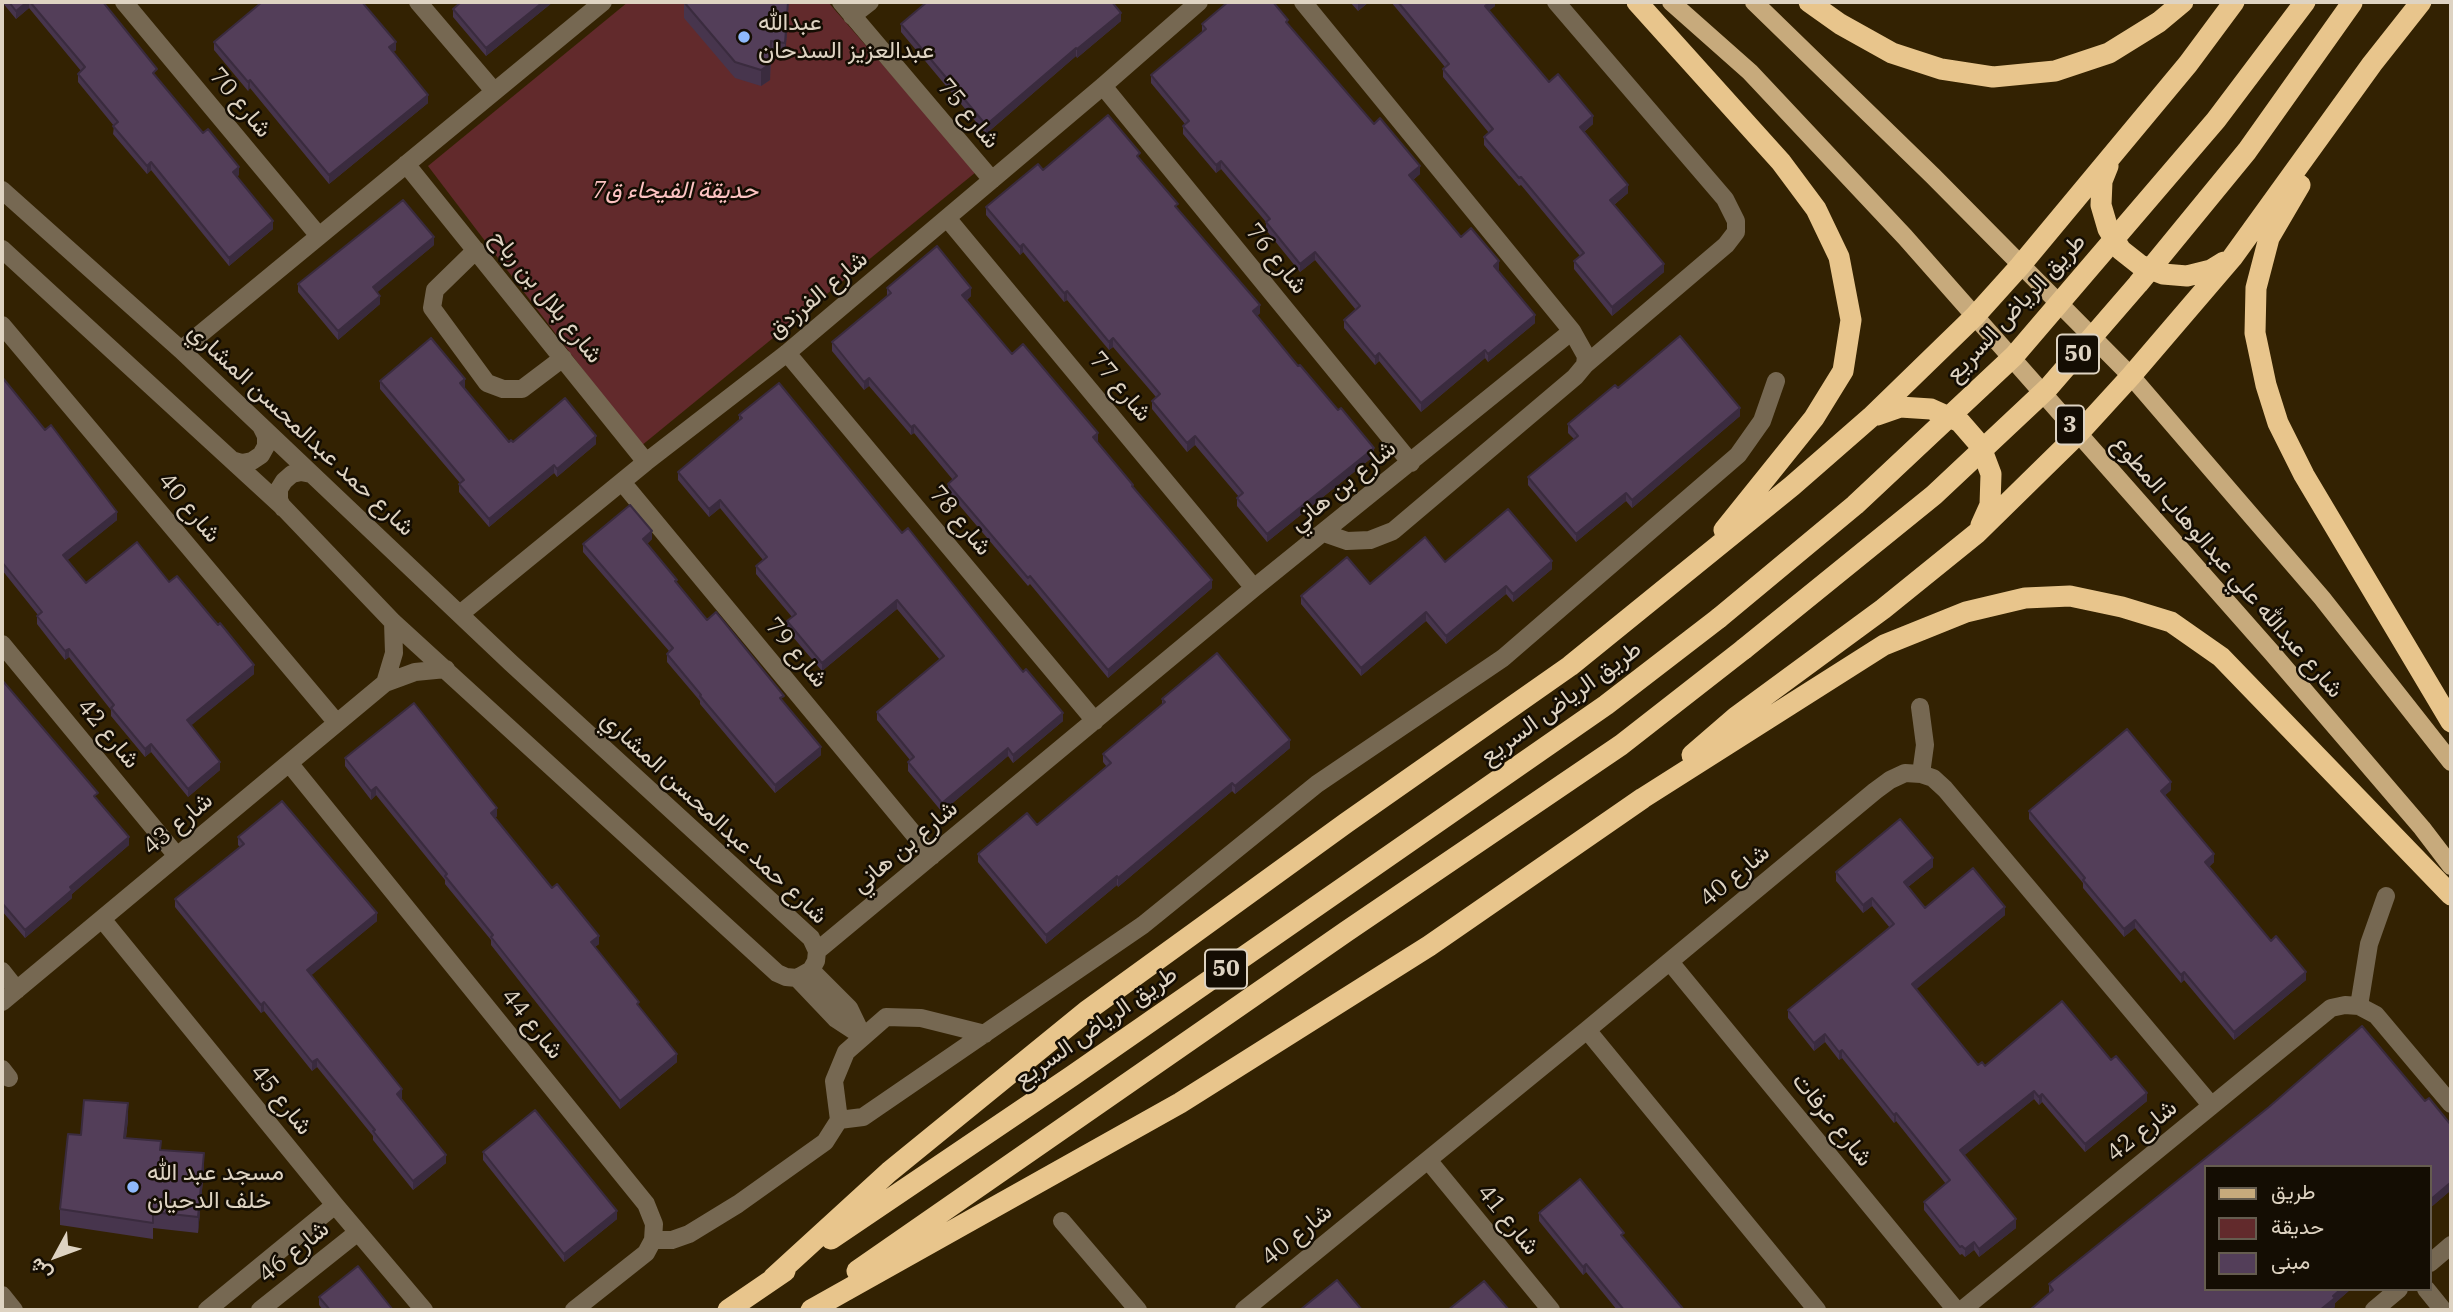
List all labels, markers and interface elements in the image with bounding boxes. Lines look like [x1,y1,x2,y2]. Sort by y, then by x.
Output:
place label: عبدالله عبدالعزيز السدحان [758,9,934,65]
marker: عبدالله عبدالعزيز السدحان [736,29,752,45]
street label: شارع 70 [202,62,278,144]
street label: شارع 75 [930,73,1006,155]
park label: حديقة الفيحاء ق7 [592,177,758,205]
street label: شارع 76 [1239,218,1313,300]
street label: شارع بلال بن رباح [483,224,609,370]
street label: طريق الرياض السريع [1940,228,2092,388]
street label: شارع الفرزدق [762,245,874,345]
street label: شارع حمد عبدالمحسن المشاري [182,317,420,543]
road number: 50 [2057,334,2099,374]
street label: شارع 77 [1082,346,1158,428]
road number: 3 [2056,406,2084,444]
street label: شارع عبدالله علي عبدالوهاب المطوع [2105,430,2349,704]
street label: شارع بن هاني [1284,434,1402,538]
street label: شارع 40 [151,467,227,549]
street label: شارع 78 [922,480,998,562]
street label: شارع 79 [758,612,834,694]
street label: طريق الرياض السريع [1475,635,1647,771]
street label: شارع 42 [70,693,146,775]
street label: شارع حمد عبدالمحسن المشاري [595,705,833,931]
street label: شارع 43 [137,786,219,862]
street label: شارع بن هاني [846,794,964,900]
street label: شارع 40 [1694,838,1776,914]
road number: 50 [1205,950,1247,988]
street label: طريق الرياض السريع [1009,960,1183,1094]
street label: شارع 44 [495,983,569,1065]
street label: شارع 45 [244,1059,318,1141]
street label: شارع عرفات [1785,1067,1879,1173]
street label: شارع 42 [2101,1094,2183,1168]
place label: مسجد عبد الله خلف الدحيان [147,1159,284,1215]
legend [2204,1165,2432,1291]
text: طريق [2271,1177,2316,1205]
marker: مسجد عبد الله خلف الدحيان [125,1179,141,1195]
street label: شارع 41 [1471,1179,1545,1261]
street label: شارع 40 [1256,1198,1338,1272]
text: حديقة [2271,1212,2324,1240]
street label: شارع 46 [253,1215,335,1289]
north arrow [21,1221,91,1291]
text: مبنى [2271,1247,2310,1275]
text: ش [24,1253,57,1286]

